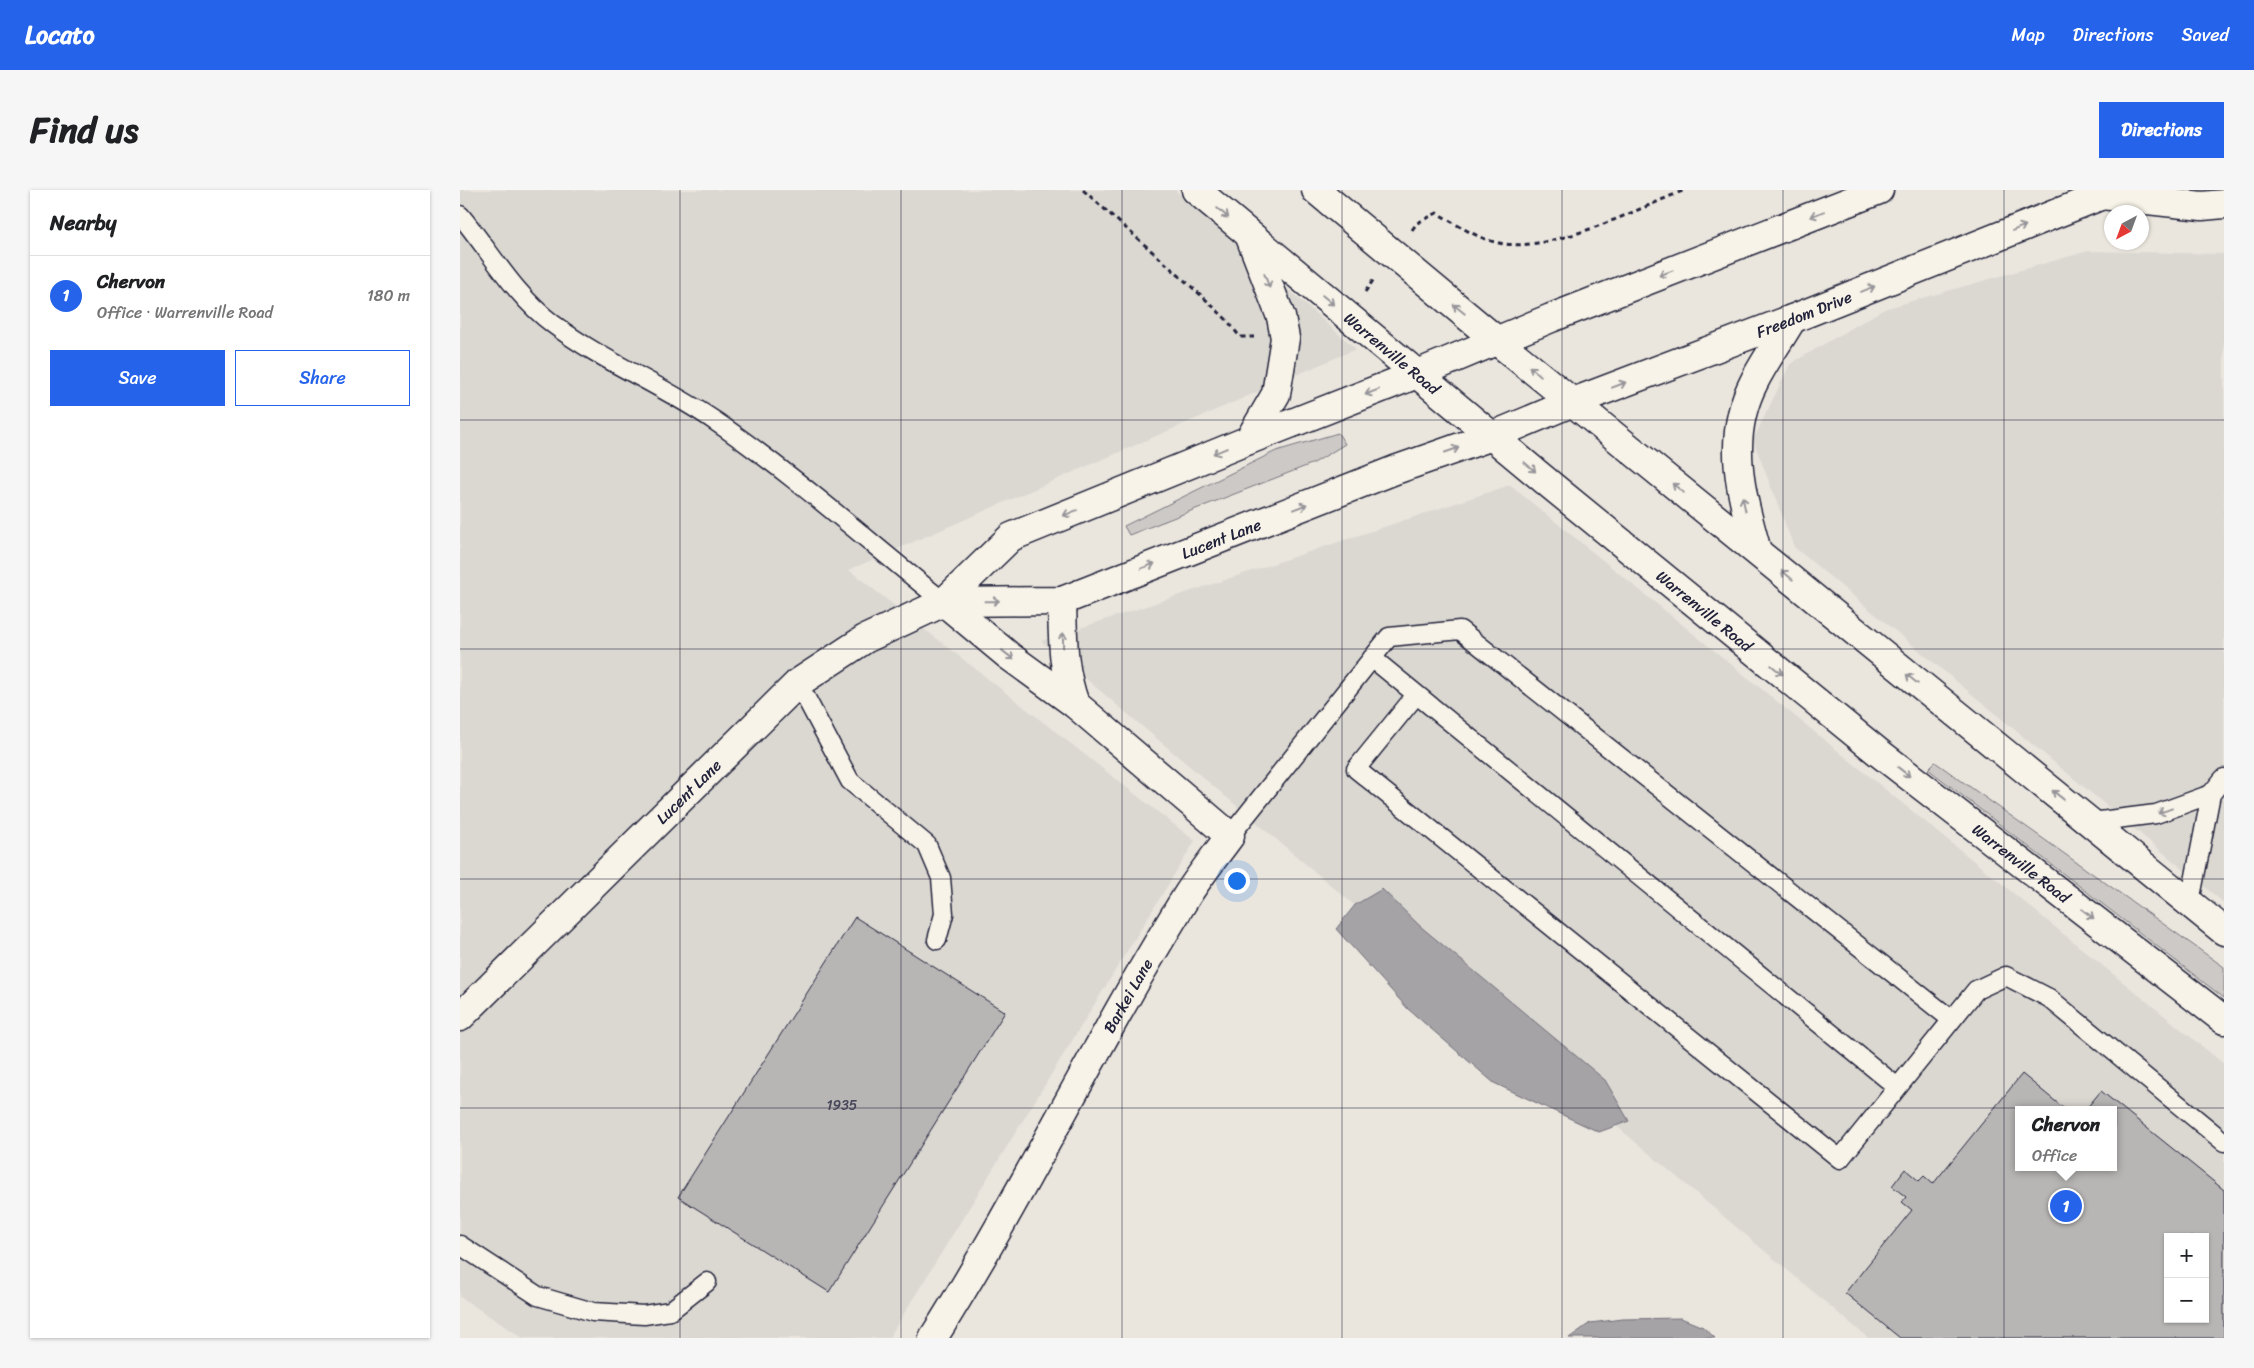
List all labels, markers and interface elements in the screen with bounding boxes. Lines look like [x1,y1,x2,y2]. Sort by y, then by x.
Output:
text: Locato [25,14,95,56]
text: Map [2012,19,2045,51]
text: Directions [2073,19,2154,51]
text: Saved [2182,19,2229,51]
text: Find us [30,99,138,161]
button: Directions [2099,102,2224,158]
text: Nearby [50,204,116,242]
north arrow [2104,205,2149,250]
one-way arrow [1216,207,1229,218]
one-way arrow [1810,210,1825,219]
one-way arrow [2011,223,2026,232]
text: Chervon [97,265,165,298]
one-way arrow [1658,270,1673,279]
one-way arrow [1263,273,1272,288]
text: 1 [63,281,69,310]
text: 180 m [367,281,410,310]
street label: Freedom Drive [1752,282,1856,346]
one-way arrow [1861,283,1876,292]
one-way arrow [1321,295,1334,306]
text: Office · Warrenville Road [97,298,273,327]
street label: Warrenville Road [1337,304,1448,403]
one-way arrow [1452,304,1465,315]
button: Save [50,350,225,406]
button: Share [235,350,410,406]
one-way arrow [1529,366,1542,377]
one-way arrow [1611,380,1626,389]
one-way arrow [1364,388,1380,397]
one-way arrow [1443,445,1459,454]
one-way arrow [1213,448,1228,457]
one-way arrow [1523,462,1536,473]
one-way arrow [1672,482,1685,493]
one-way arrow [1739,496,1748,512]
one-way arrow [1291,502,1307,511]
one-way arrow [1063,509,1078,518]
street label: Lucent Lane [1177,510,1265,567]
one-way arrow [1140,561,1155,571]
street label: Warrenville Road [1650,562,1761,660]
one-way arrow [1780,570,1793,581]
one-way arrow [984,596,1000,606]
one-way arrow [1058,632,1068,648]
one-way arrow [1001,650,1015,660]
one-way arrow [1771,664,1784,675]
one-way arrow [1906,673,1919,684]
street label: Lucent Lane [648,752,728,831]
one-way arrow [1897,766,1910,777]
one-way arrow [2052,790,2065,801]
one-way arrow [2158,807,2173,816]
street label: Warrenville Road [1966,815,2078,912]
your location [1224,868,1250,894]
one-way arrow [2081,909,2094,920]
street label: Barkei Lane [1095,952,1161,1038]
house number: 1935 [827,1093,858,1118]
popup [2015,1106,2117,1171]
text: Chervon [2032,1108,2100,1141]
text: Office [2032,1141,2077,1170]
pin: 1 [2050,1187,2082,1225]
map controls [2164,1233,2209,1323]
button: + [2164,1233,2209,1278]
button: − [2164,1278,2209,1323]

